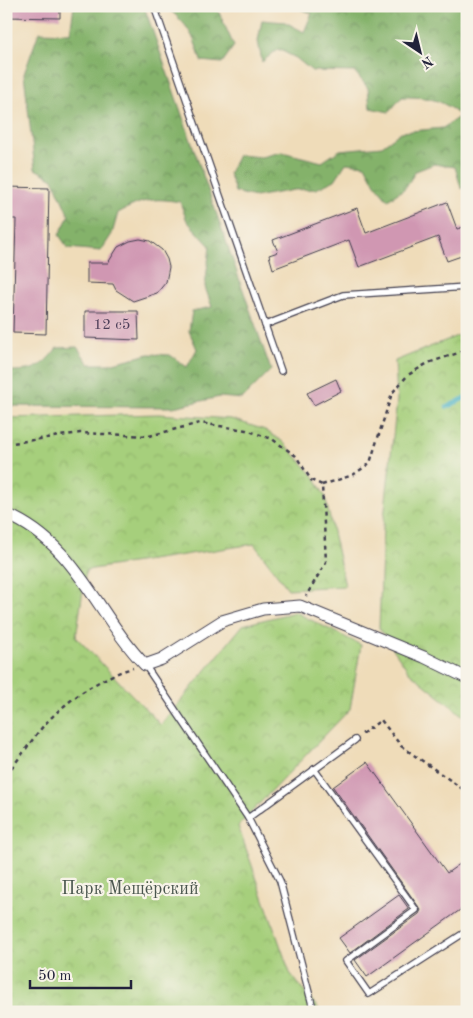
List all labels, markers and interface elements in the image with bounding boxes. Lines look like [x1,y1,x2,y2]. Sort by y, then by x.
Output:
north arrow [396,28,446,78]
text: N [418,53,435,71]
house number: 12 с5 [94,318,130,333]
park label: Парк Мещёрский [61,880,199,898]
scale bar [30,958,131,990]
text: 50 m [38,969,72,984]

